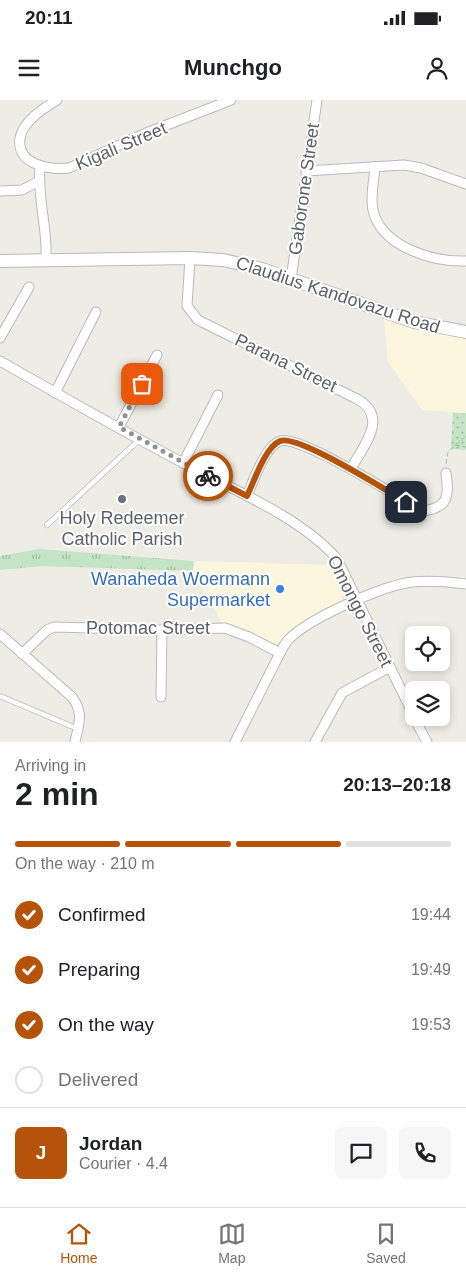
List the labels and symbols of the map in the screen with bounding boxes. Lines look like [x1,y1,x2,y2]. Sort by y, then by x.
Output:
street label: Kigali Street [72,118,170,174]
street label: Gaborone Street [285,122,323,256]
street label: Claudius Kandovazu Road [234,253,442,337]
street label: Parana Street [232,330,340,396]
pin [121,363,163,405]
courier [183,451,233,501]
pin [385,481,427,523]
marker: Holy Redeemer Catholic Parish [116,493,128,505]
place label: Holy Redeemer Catholic Parish [59,508,185,549]
street label: Omongo Street [323,552,397,670]
place label: Wanaheda Woermann Supermarket [91,569,270,610]
marker: Wanaheda Woermann Supermarket [274,583,286,595]
street label: Potomac Street [86,618,210,638]

